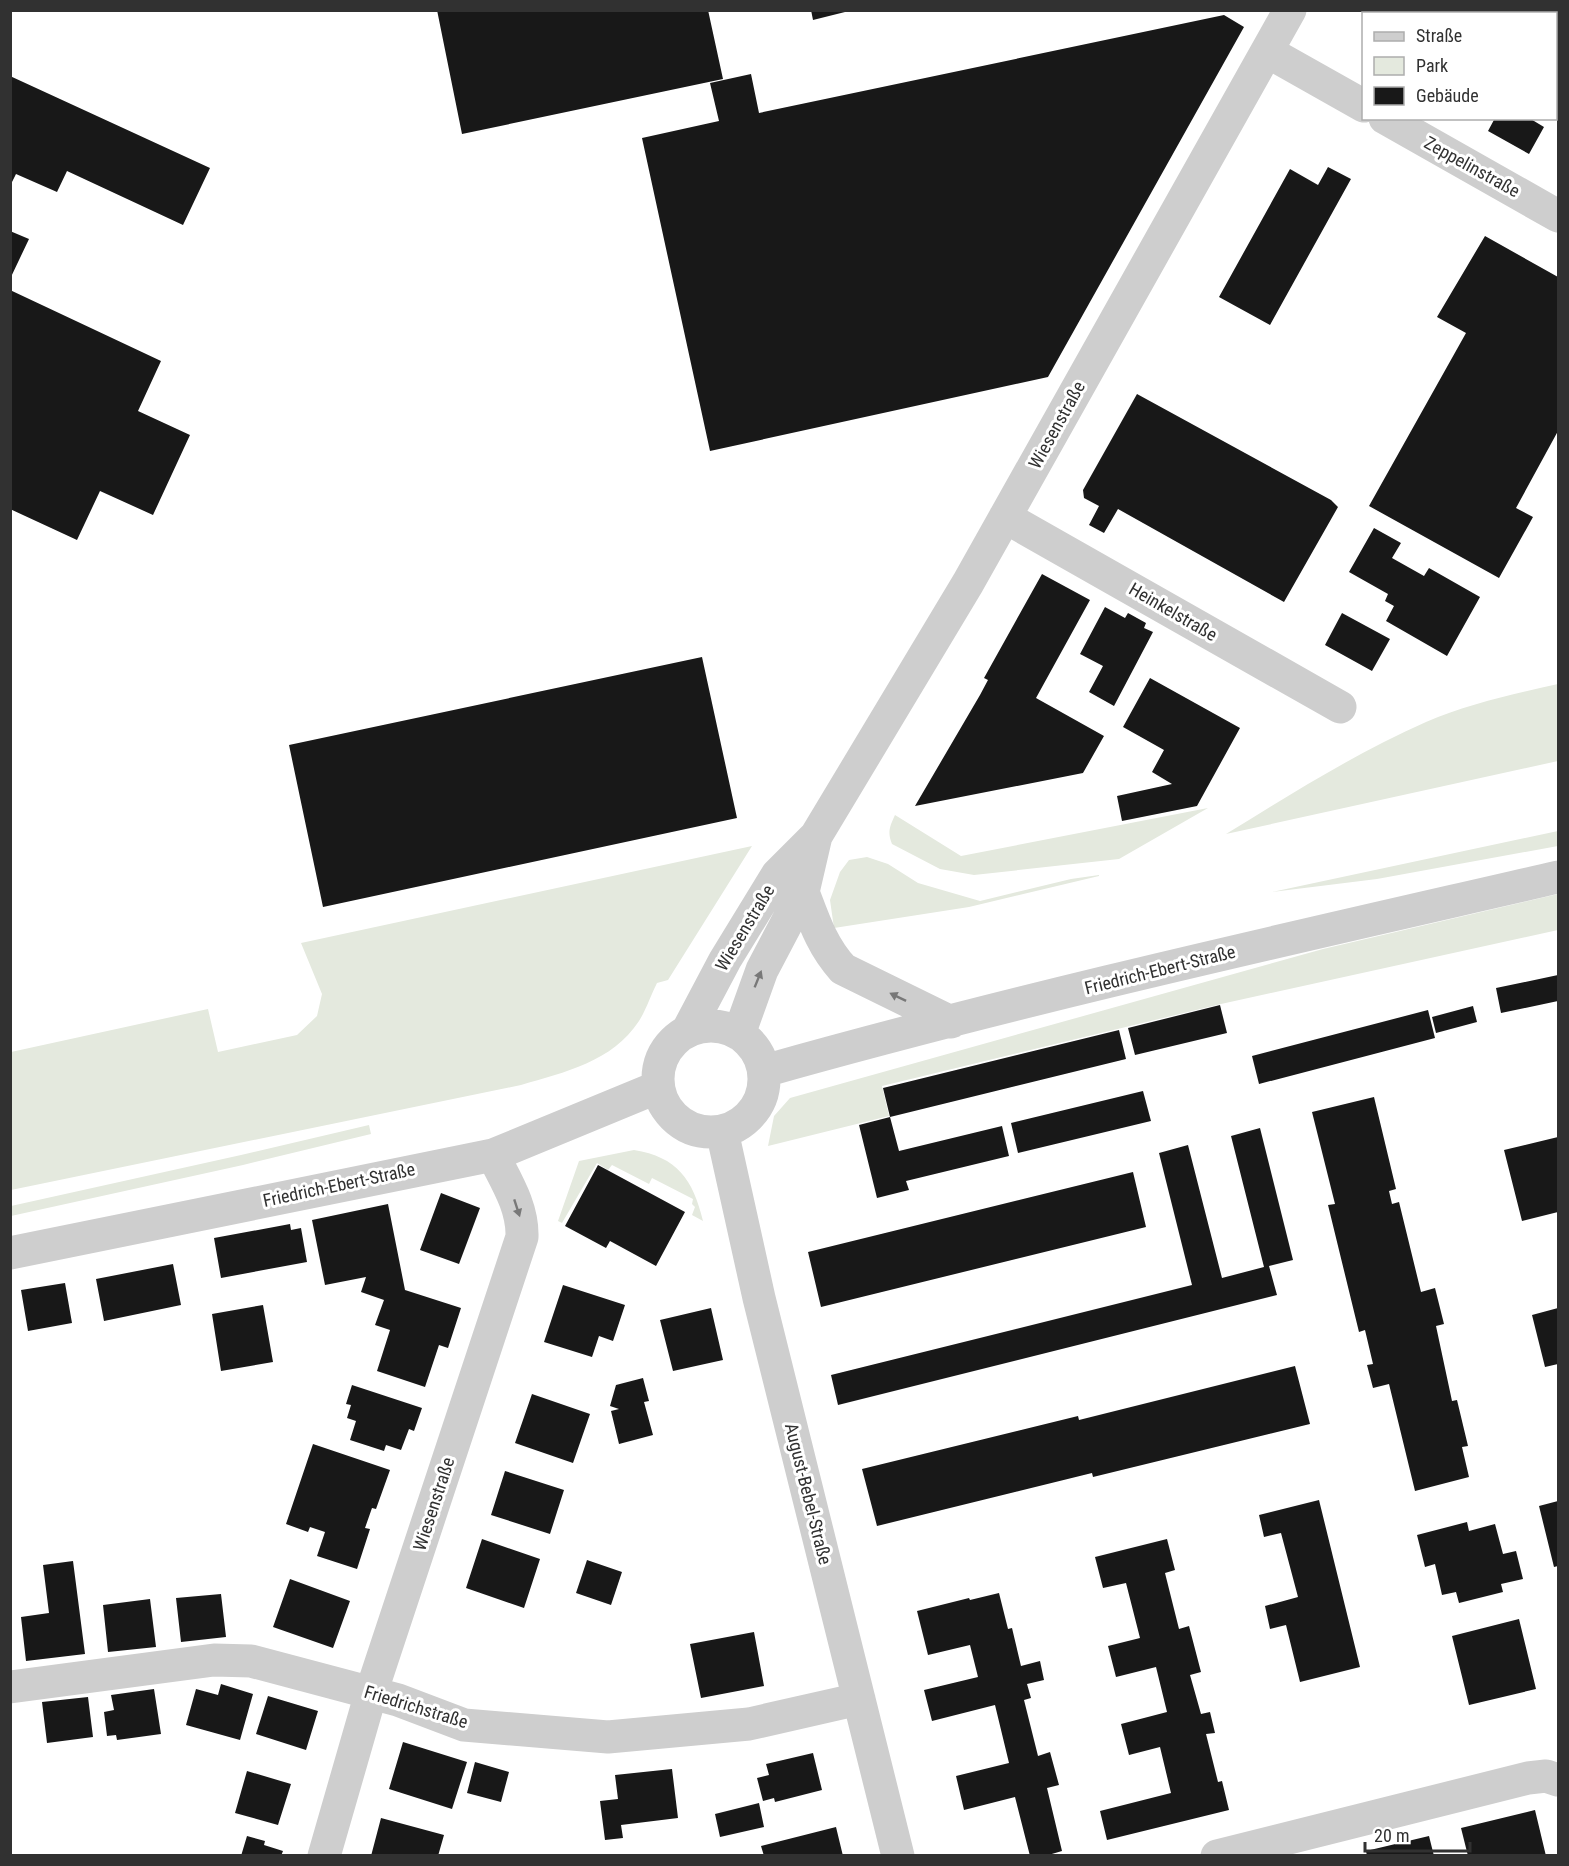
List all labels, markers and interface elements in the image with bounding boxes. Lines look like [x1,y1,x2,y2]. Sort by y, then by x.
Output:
legend [1362,12,1557,120]
text: Straße [1416,25,1462,46]
text: Park [1416,55,1448,76]
text: Gebäude [1416,85,1479,106]
street label: Zeppelinstraße [1421,132,1524,201]
street label: Wiesenstraße [1024,377,1089,472]
street label: Heinkelstraße [1126,578,1221,645]
street label: Wiesenstraße [711,881,778,975]
street label: Friedrich-Ebert-Straße [1082,941,1237,998]
one-way arrow [754,969,764,987]
one-way arrow [890,992,907,1001]
street label: Friedrich-Ebert-Straße [261,1158,417,1211]
one-way arrow [513,1199,523,1217]
street label: August-Bebel-Straße [781,1421,836,1567]
street label: Wiesenstraße [409,1455,458,1553]
street label: Friedrichstraße [362,1681,470,1732]
scale bar [1365,1815,1470,1853]
text: 20 m [1374,1825,1409,1846]

